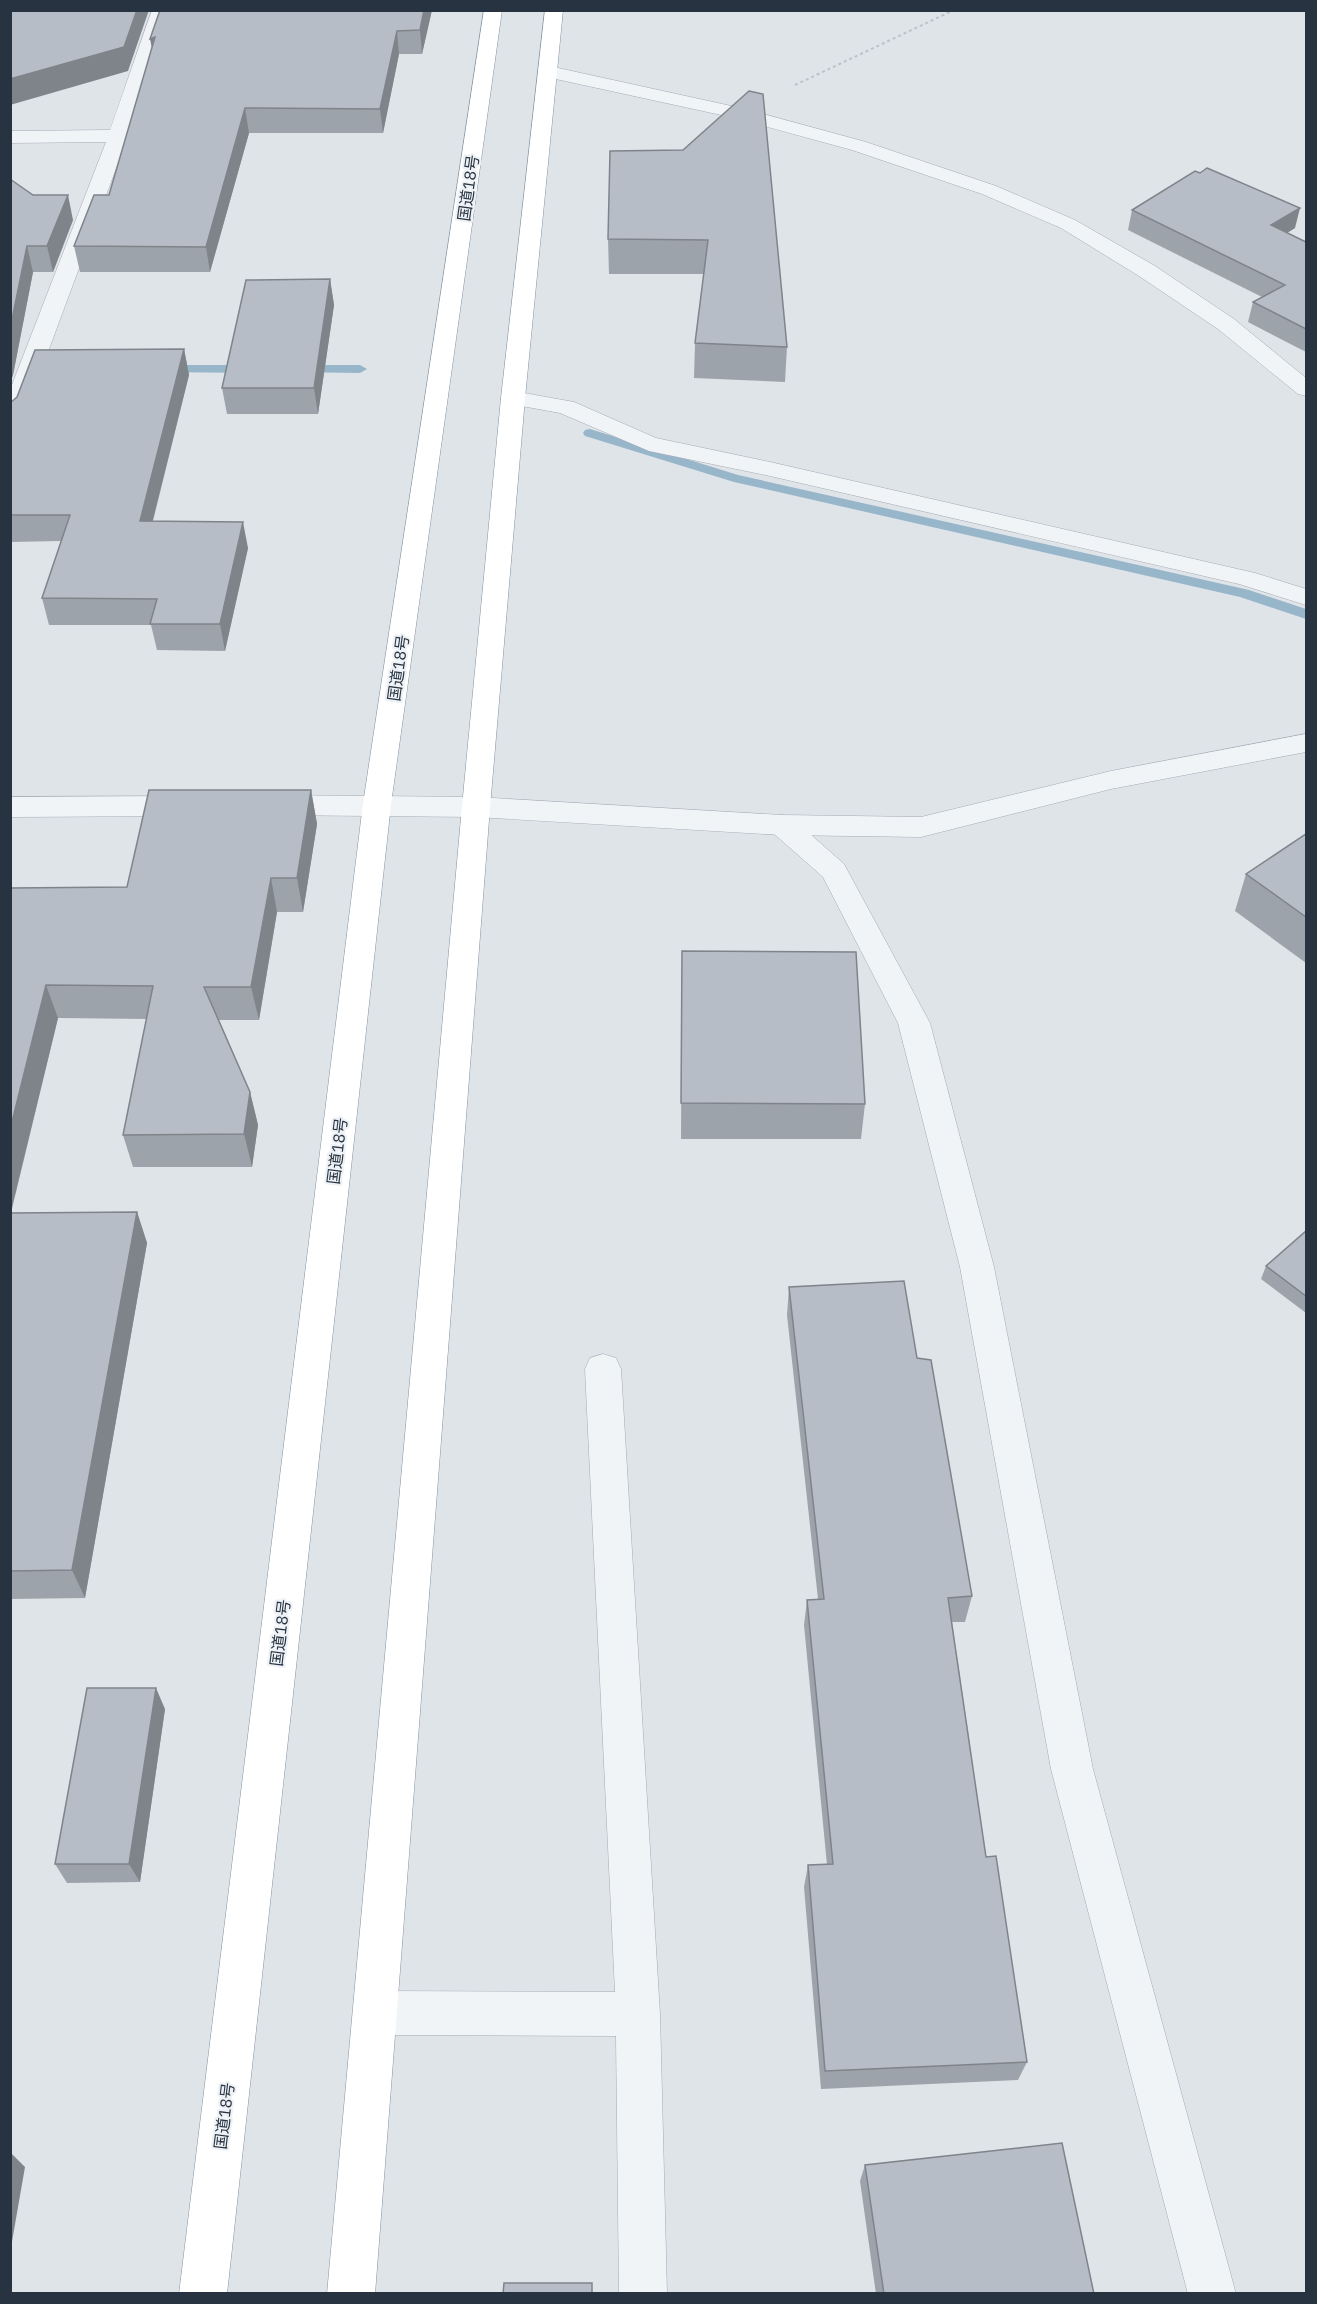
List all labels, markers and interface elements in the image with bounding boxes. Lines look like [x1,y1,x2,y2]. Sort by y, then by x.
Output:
street label: 国道18号 [453,153,483,223]
street label: 国道18号 [383,633,413,703]
street label: 国道18号 [323,1116,351,1186]
street label: 国道18号 [266,1598,294,1668]
street label: 国道18号 [210,2081,238,2151]

